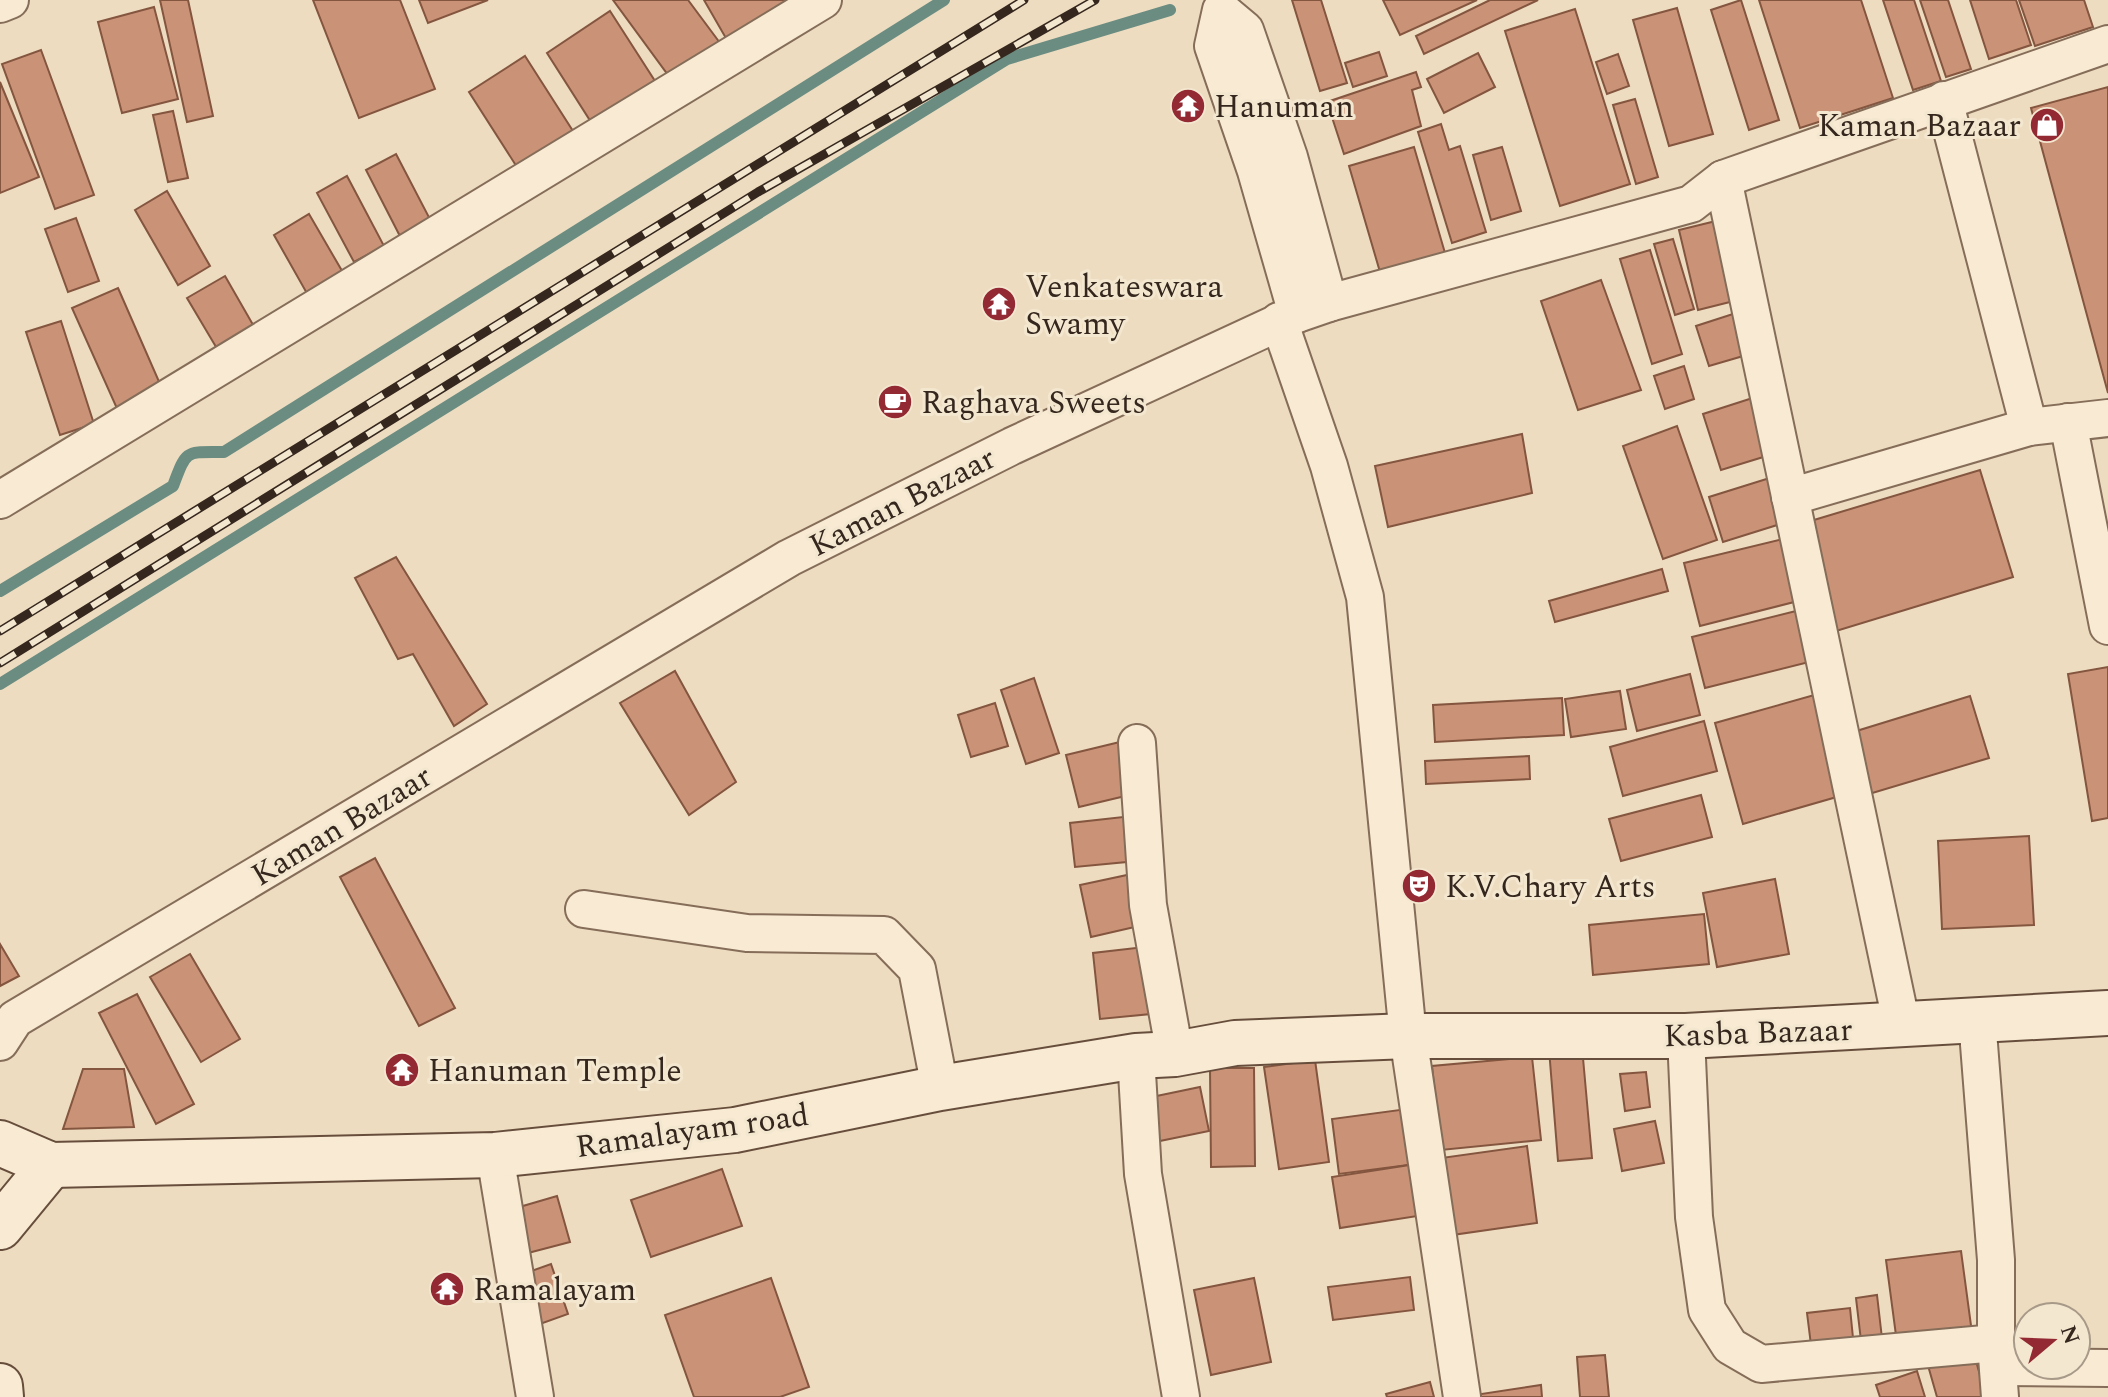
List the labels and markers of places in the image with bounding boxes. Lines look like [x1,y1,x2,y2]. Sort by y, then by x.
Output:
place label: Hanuman [1214,83,1354,132]
temple icon: Hanuman [1169,87,1207,125]
place label: Kaman Bazaar [1818,102,2021,151]
shop icon: Kaman Bazaar [2028,106,2066,144]
place label: Venkateswara Swamy [1025,263,1224,349]
temple icon: Venkateswara Swamy [980,285,1018,323]
place label: Raghava Sweets [921,379,1146,428]
cafe icon: Raghava Sweets [876,383,914,421]
place label: K.V.Chary Arts [1445,863,1656,912]
theatre icon: K.V.Chary Arts [1400,867,1438,905]
place label: Hanuman Temple [428,1047,682,1096]
temple icon: Hanuman Temple [383,1051,421,1089]
place label: Ramalayam [473,1266,636,1315]
temple icon: Ramalayam [428,1270,466,1308]

